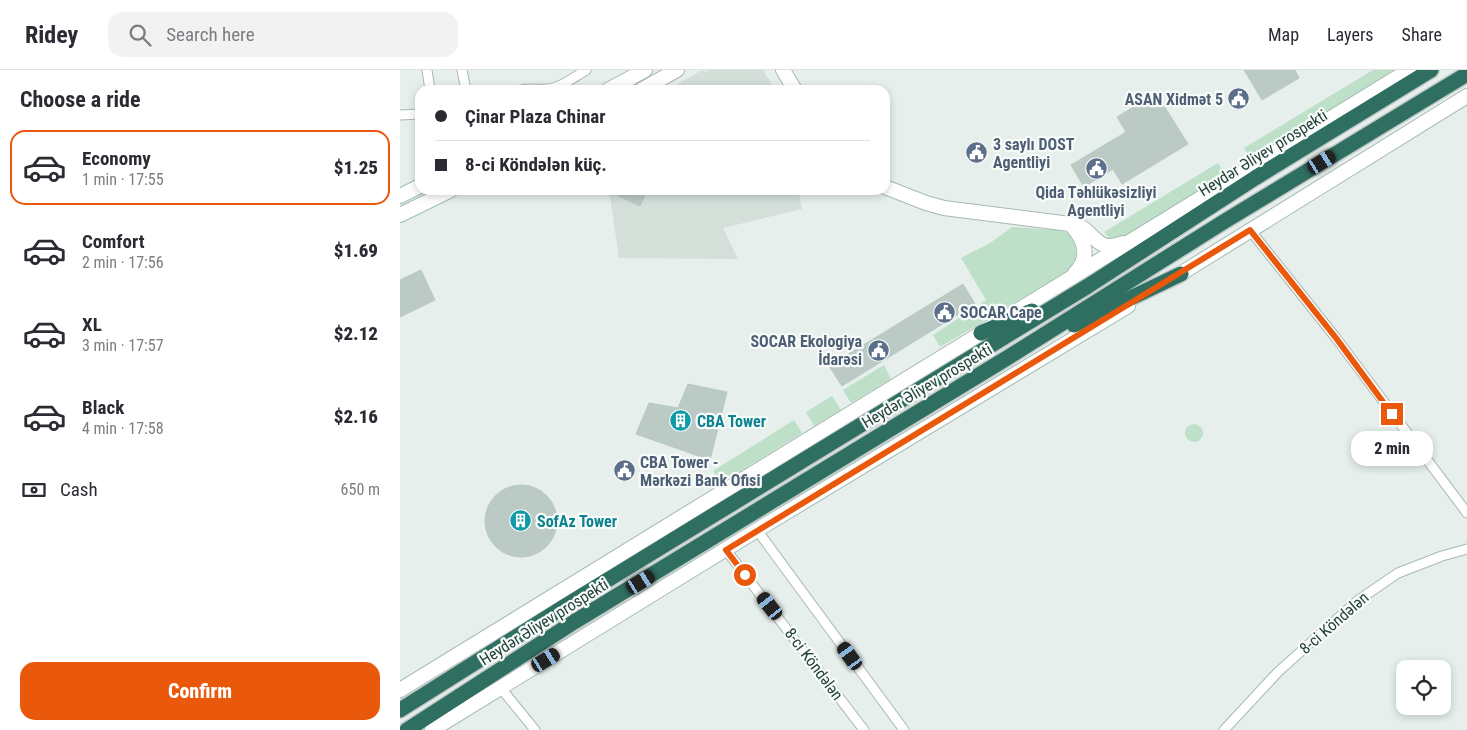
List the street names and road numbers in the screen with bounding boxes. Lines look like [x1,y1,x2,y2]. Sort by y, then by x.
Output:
street label: Heydər Əliyev prospekti [1195,106,1331,200]
street label: Heydər Əliyev prospekti [859,340,995,432]
street label: Heydər Əliyev prospekti [476,575,612,669]
street label: 8-ci Köndələn [1296,588,1372,658]
street label: 8-ci Köndələn [781,624,847,704]

